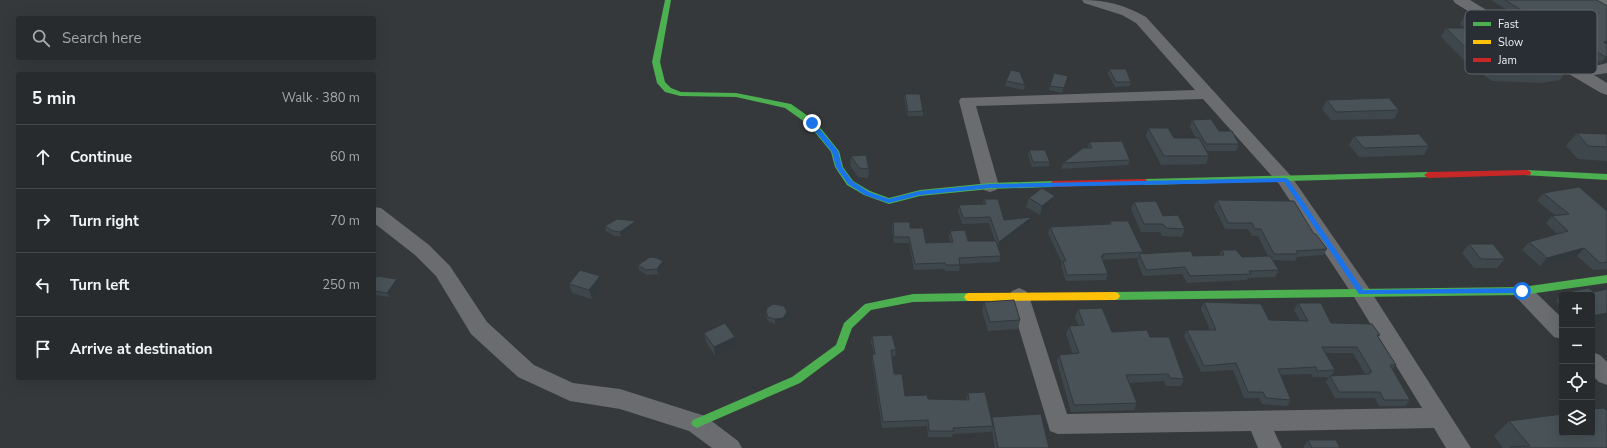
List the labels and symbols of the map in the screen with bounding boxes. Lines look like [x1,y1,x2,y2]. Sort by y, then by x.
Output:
legend [1465,10,1597,74]
text: Fast [1498,17,1519,32]
text: Slow [1498,35,1523,50]
text: Jam [1497,53,1517,68]
route end [803,114,821,132]
route start [1513,282,1531,300]

